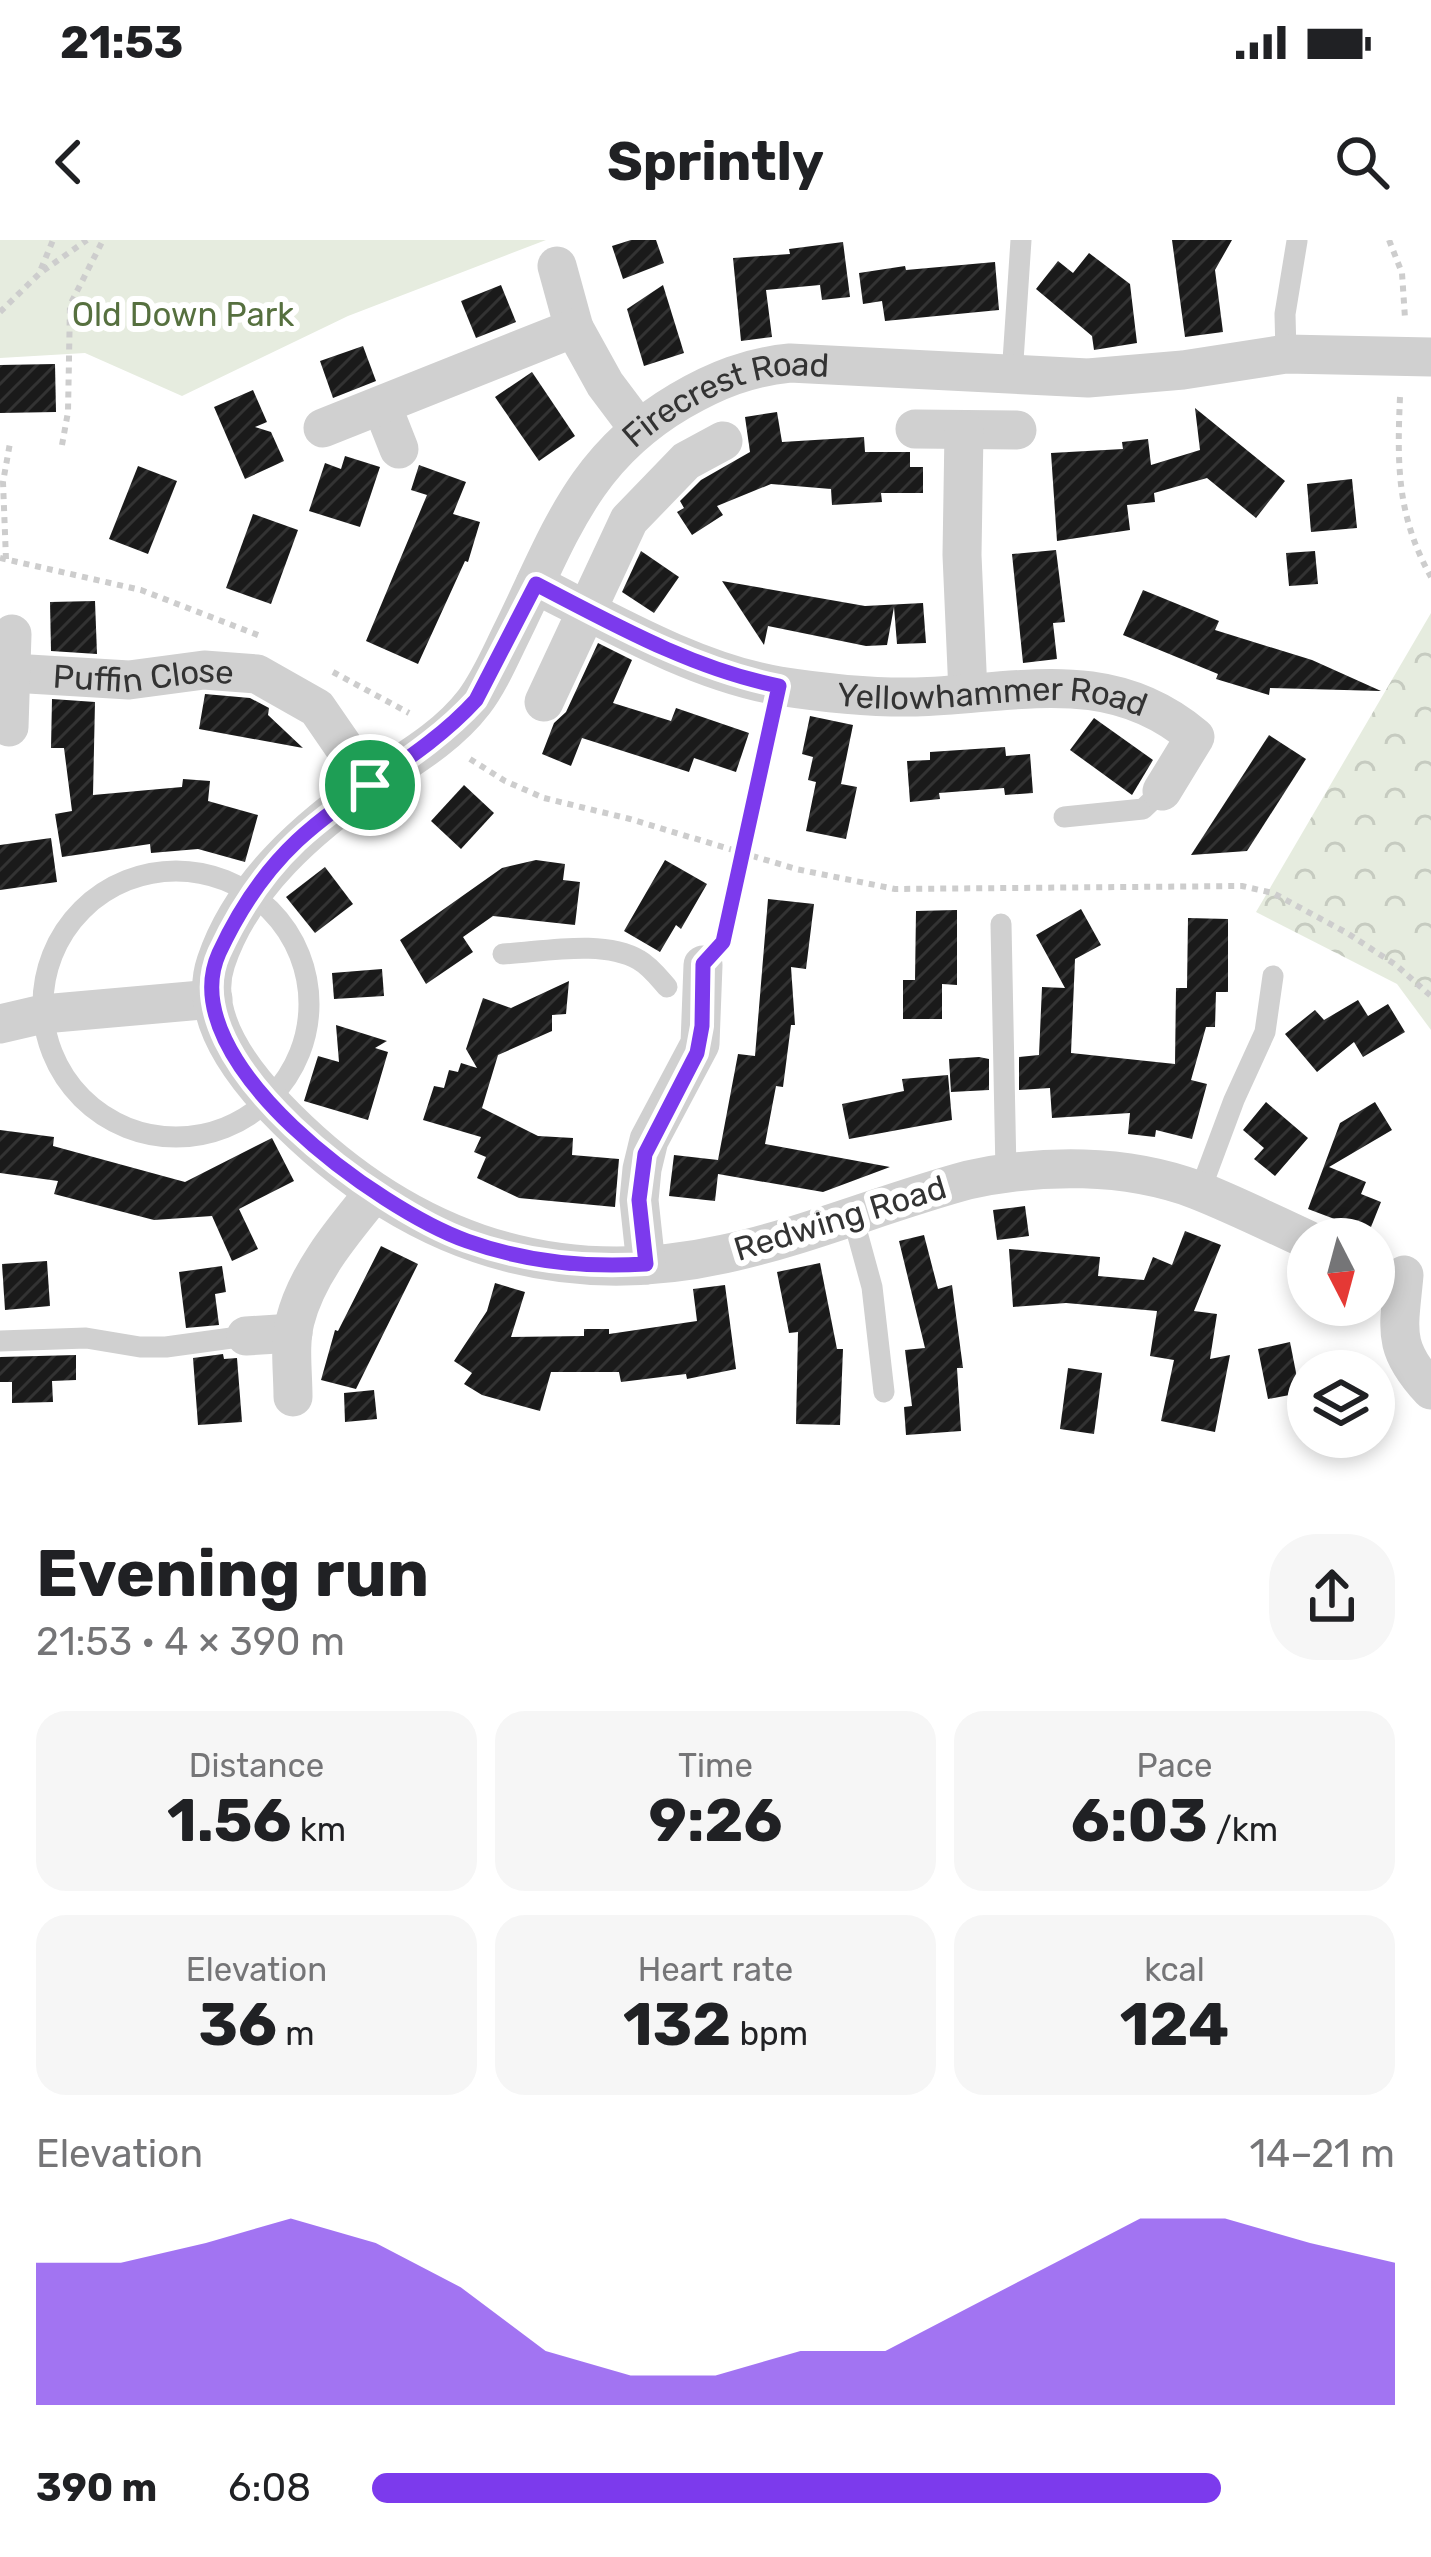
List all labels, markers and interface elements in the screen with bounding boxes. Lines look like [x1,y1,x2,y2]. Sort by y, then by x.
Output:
text: 21:53 [60,16,183,69]
icon: back [36,129,102,195]
icon: search [1329,129,1395,195]
text: Sprintly [607,130,824,194]
park label: Old Down Park [72,295,294,334]
street label: Firecrest Road [614,343,830,455]
street label: Puffin Close [52,650,235,700]
street label: Yellowhammer Road [835,669,1153,724]
pin [319,734,421,836]
icon: arrive [337,752,403,818]
street label: Redwing Road [729,1167,951,1269]
north arrow [1287,1218,1395,1326]
map controls [1287,1218,1395,1458]
button: layers [1287,1350,1395,1458]
text: Evening run [36,1534,429,1613]
button: share [1269,1534,1395,1660]
text: 21:53 · 4 × 390 m [36,1619,345,1665]
text: Distance [189,1746,324,1785]
text: Time [678,1746,753,1785]
text: Pace [1137,1746,1212,1785]
text: 1.56 [167,1785,292,1856]
text: 9:26 [648,1785,783,1856]
text: 6:03 [1071,1785,1208,1856]
text: km [292,1810,346,1849]
text: /km [1208,1810,1278,1849]
text: Elevation [186,1950,327,1989]
text: Heart rate [638,1950,793,1989]
text: kcal [1144,1950,1205,1989]
text: 36 [198,1989,277,2060]
text: 132 [623,1989,731,2060]
text: 124 [1120,1989,1229,2060]
text: m [277,2014,315,2053]
text: bpm [731,2014,808,2053]
text: Elevation [36,2131,203,2177]
text: 14–21 m [1249,2131,1395,2177]
text: 390 m [36,2465,157,2511]
text: 6:08 [228,2465,311,2511]

